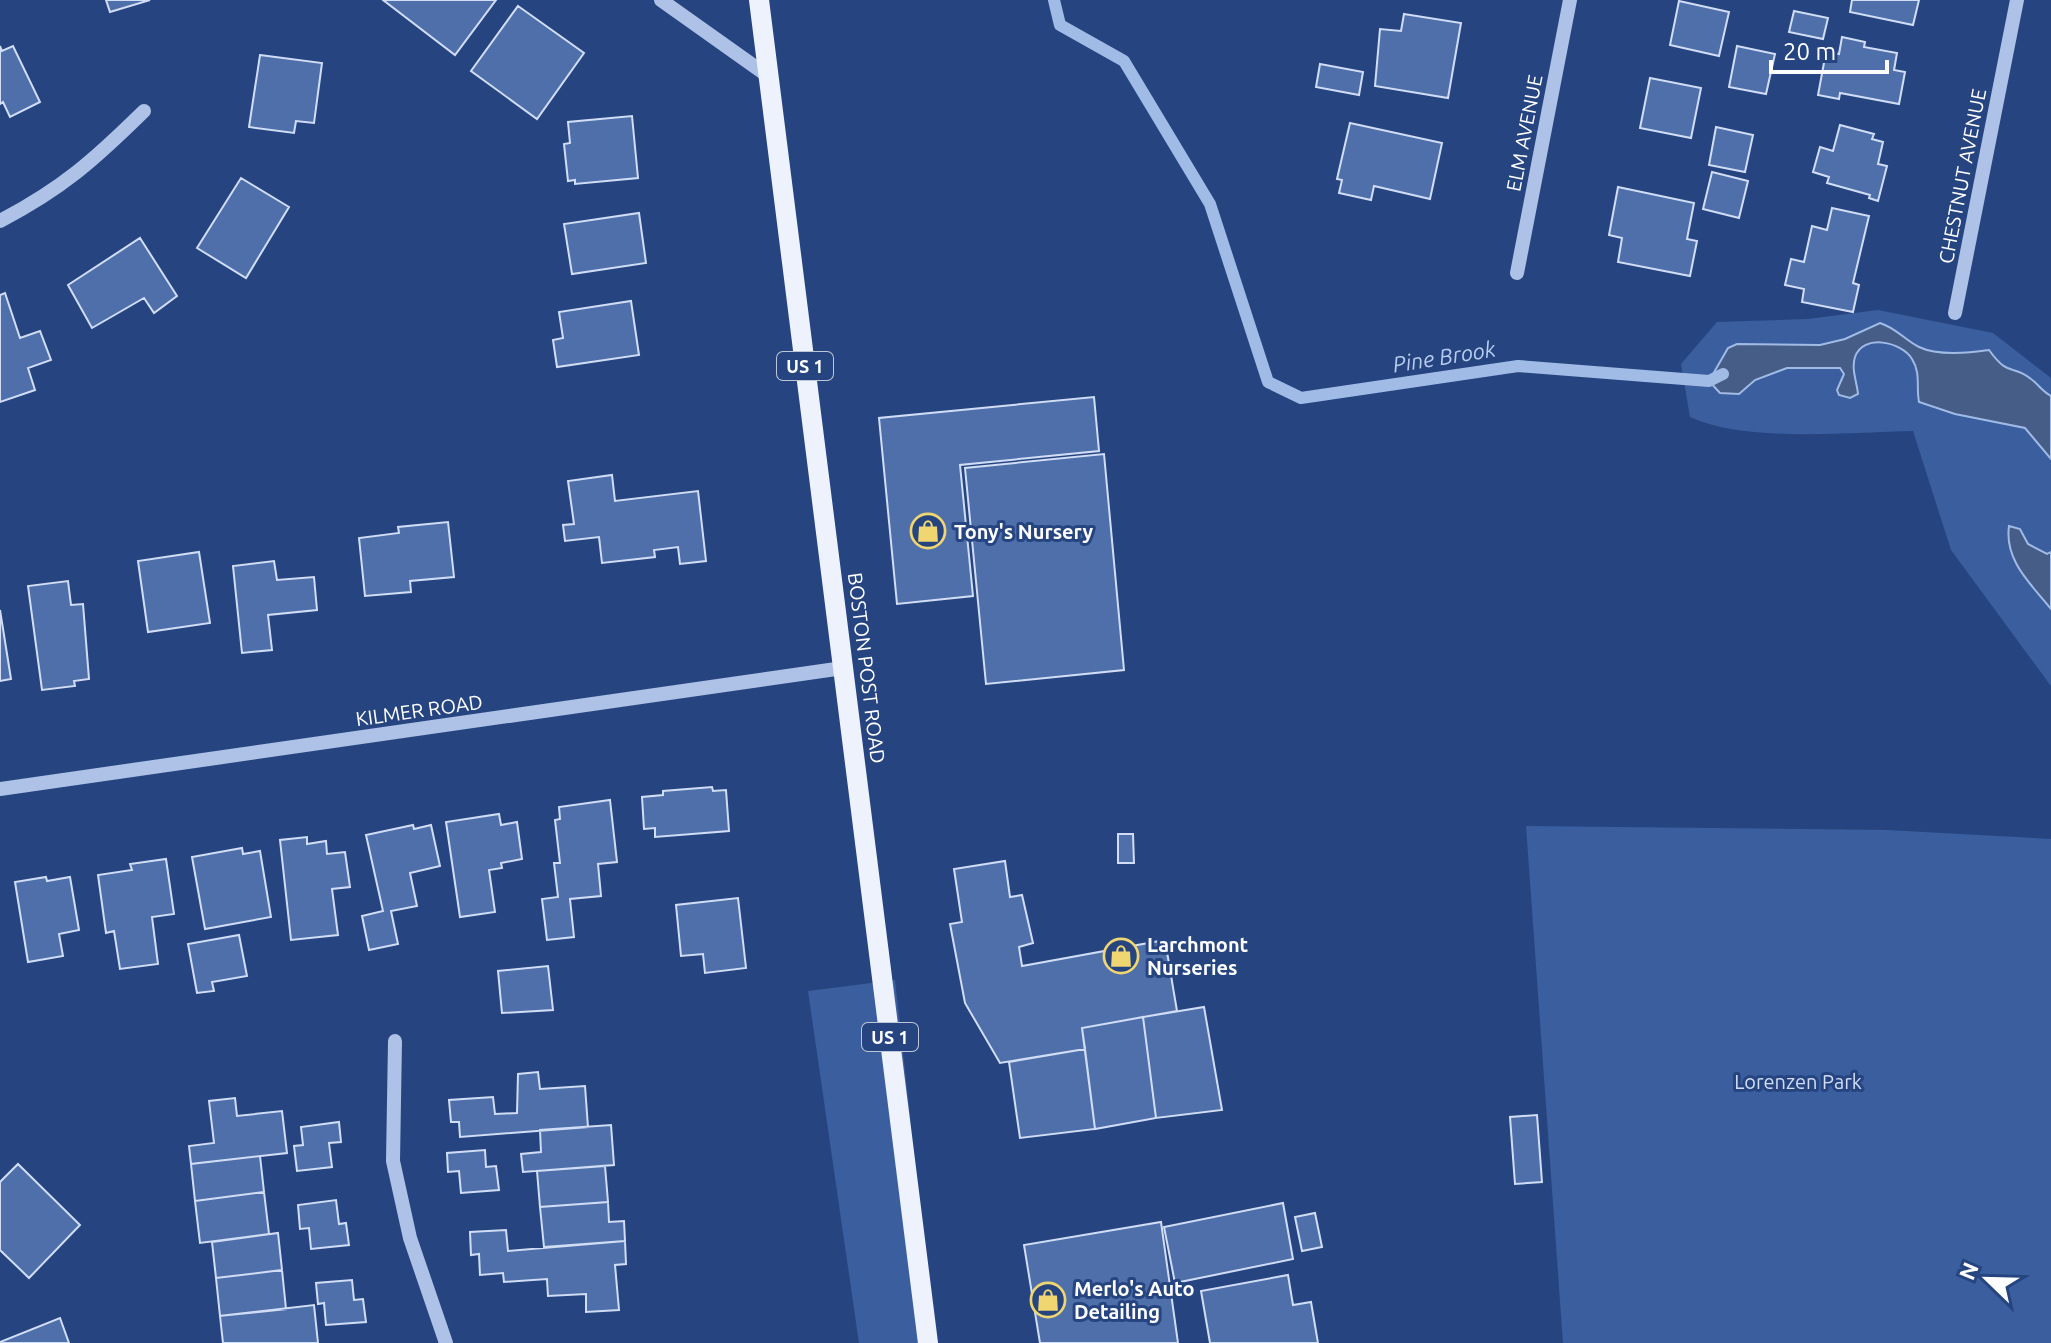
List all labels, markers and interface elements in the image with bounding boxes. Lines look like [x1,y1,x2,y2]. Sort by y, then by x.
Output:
scale bar [1771,24,1887,74]
text: 20 m [1783,38,1836,65]
street label: ELM AVENUE [1501,73,1547,193]
street label: CHESTNUT AVENUE [1934,87,1990,265]
water label: Pine Brook [1391,335,1498,376]
road number: US 1 [777,352,833,380]
shop icon: Tony's Nursery [909,512,947,550]
place label: Tony's Nursery [954,520,1093,543]
street label: BOSTON POST ROAD [844,571,890,765]
street label: KILMER ROAD [354,690,484,730]
place label: Larchmont Nurseries [1147,933,1249,979]
shop icon: Larchmont Nurseries [1102,937,1140,975]
road number: US 1 [862,1023,918,1051]
park label: Lorenzen Park [1734,1070,1862,1093]
north arrow [1947,1239,2027,1319]
text: N [1953,1259,1983,1283]
place label: Merlo's Auto Detailing [1074,1277,1194,1323]
shop icon: Merlo's Auto Detailing [1029,1281,1067,1319]

